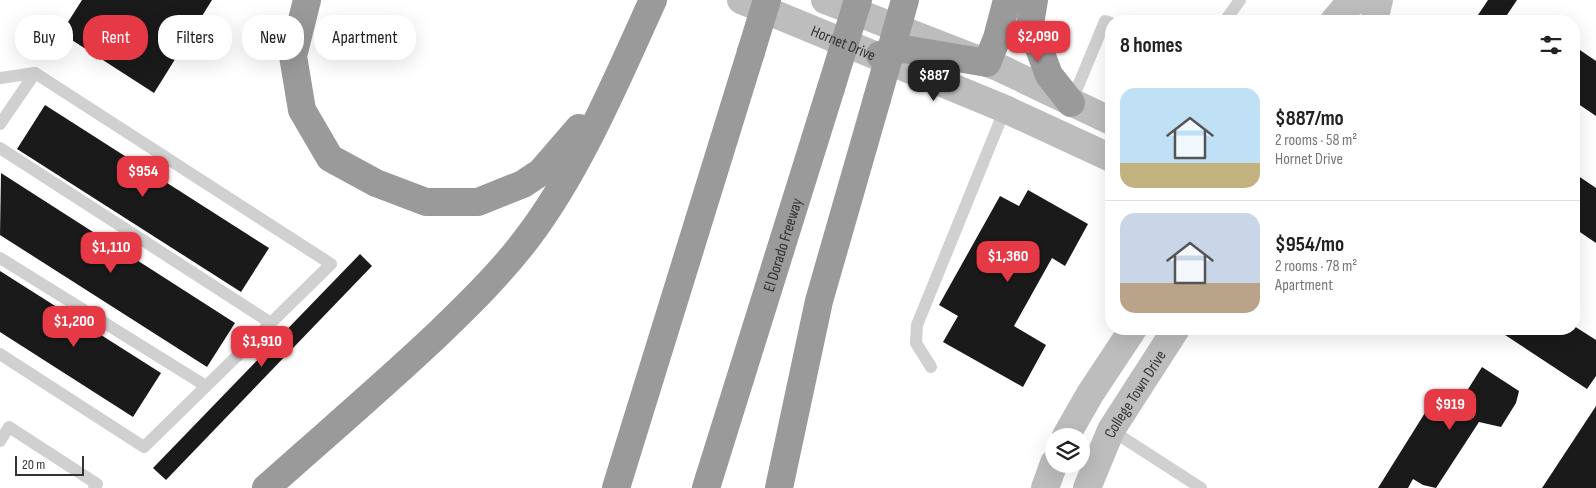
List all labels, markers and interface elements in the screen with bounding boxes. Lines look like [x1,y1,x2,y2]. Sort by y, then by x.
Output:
chip: Buy [15,15,73,60]
chip: Rent [83,15,148,60]
chip: Filters [158,15,232,60]
chip: New [242,15,304,60]
chip: Apartment [314,15,416,60]
pin: $2,090 [997,20,1079,63]
street label: Hornet Drive [808,22,878,66]
text: $2,090 [1017,27,1059,46]
icon: filters [1537,31,1565,59]
text: 8 homes [1120,33,1183,58]
pin: $887 [904,59,964,102]
text: $887 [919,66,949,85]
text: $887/mo [1275,106,1344,131]
icon: home [1160,108,1220,168]
text: 2 rooms · 58 m² [1275,131,1357,150]
text: Hornet Drive [1275,150,1343,169]
pin: $954 [113,156,173,198]
text: $954 [128,162,158,181]
street label: El Dorado Freeway [760,196,807,294]
pin: $1,110 [70,232,152,274]
text: $954/mo [1275,232,1344,257]
icon: home [1160,233,1220,293]
text: $1,110 [92,238,130,257]
pin: $1,360 [967,240,1049,283]
text: $1,360 [988,247,1028,266]
text: 2 rooms · 78 m² [1275,257,1357,276]
text: Apartment [1275,276,1333,295]
pin: $1,200 [33,306,115,348]
text: $1,200 [54,312,94,331]
pin: $1,910 [221,326,303,368]
text: $1,910 [242,332,282,351]
street label: College Town Drive [1101,347,1171,441]
pin: $919 [1420,388,1480,431]
text: $919 [1435,395,1465,414]
map controls [1045,428,1090,473]
button: layers [1045,428,1090,473]
scale bar [15,453,84,476]
text: 20 m [22,456,45,473]

